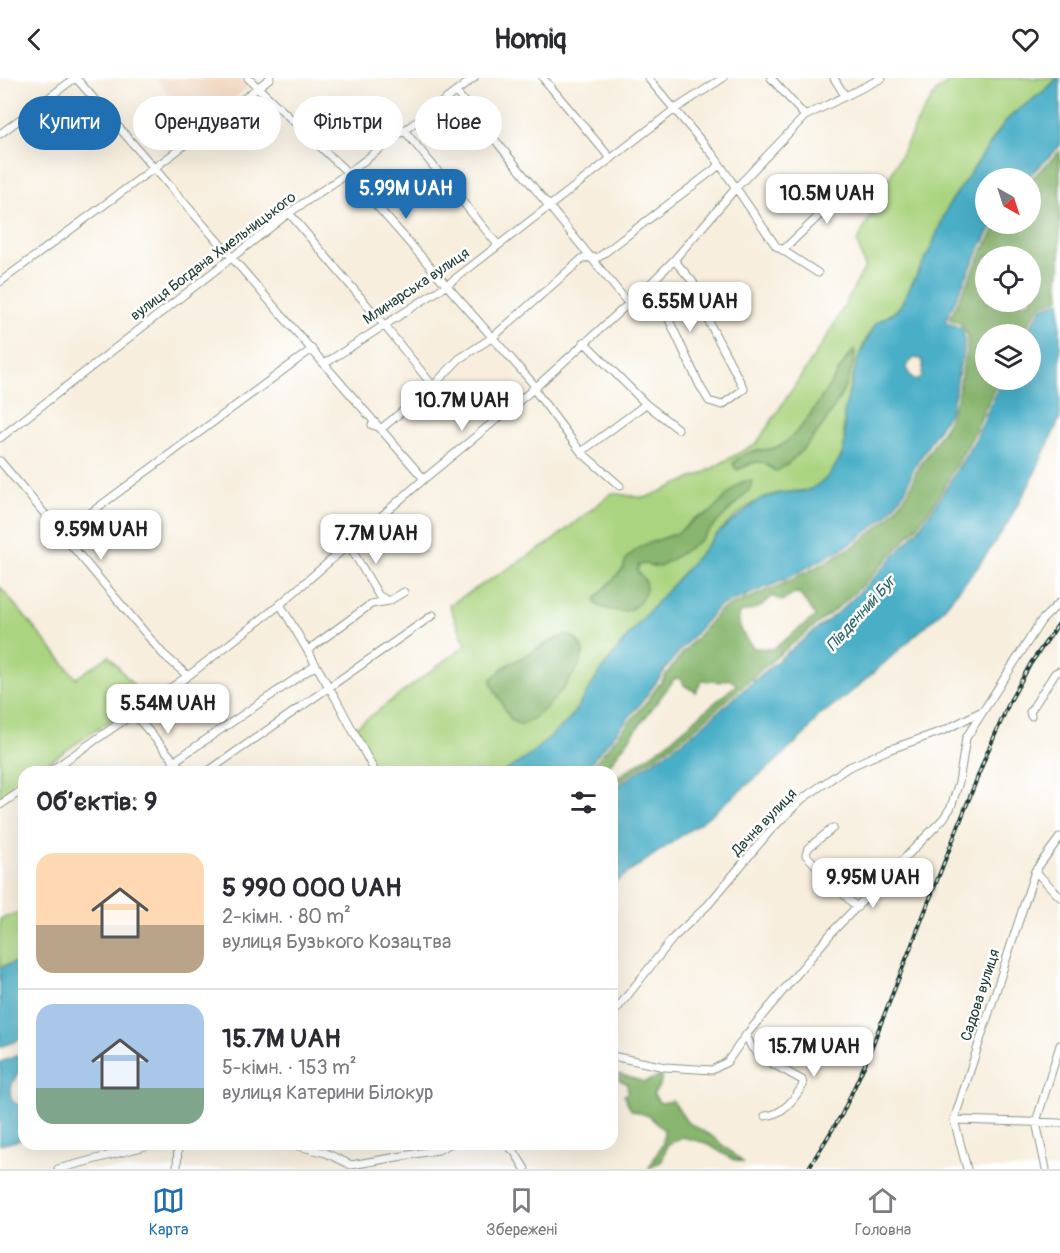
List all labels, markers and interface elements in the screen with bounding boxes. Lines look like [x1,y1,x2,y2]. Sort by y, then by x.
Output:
icon: back [18,23,51,56]
text: Homiq [494,23,566,56]
icon: heart [1009,23,1042,56]
chip: Купити [18,96,121,150]
chip: Орендувати [133,96,281,150]
chip: Фільтри [293,96,403,150]
chip: Нове [415,96,502,150]
north arrow [975,168,1041,234]
map controls [975,168,1041,390]
pin: 5.99M UAH [337,169,475,220]
pin: 10.5M UAH [758,174,896,225]
text: 5.99M UAH [359,176,453,201]
text: 10.5M UAH [780,181,874,206]
street label: вулиця Богдана Хмельницького [127,188,300,325]
street label: Млинарська вулиця [359,244,473,329]
button: locate [975,246,1041,312]
pin: 6.55M UAH [621,282,759,333]
text: 6.55M UAH [642,289,738,314]
button: layers [975,324,1041,390]
pin: 10.7M UAH [393,381,531,432]
text: 10.7M UAH [415,388,509,413]
pin: 9.59M UAH [32,510,170,561]
pin: 7.7M UAH [314,514,438,565]
text: 9.59M UAH [54,517,148,542]
text: 7.7M UAH [334,521,418,546]
water label: Південний Буг [822,570,901,655]
pin: 5.54M UAH [99,684,237,735]
text: 5.54M UAH [120,691,216,716]
street label: Дачна вулиця [727,785,801,861]
text: Об’єктів: 9 [36,786,157,818]
icon: filters [567,786,600,819]
pin: 9.95M UAH [804,858,942,909]
text: 9.95M UAH [826,865,920,890]
text: 5 990 000 UAH [222,872,401,904]
icon: home [84,877,156,949]
text: 2-кімн. · 80 m² [222,904,351,929]
text: вулиця Бузького Козацтва [222,929,451,954]
street label: Садова вулиця [957,947,1004,1044]
text: 15.7M UAH [222,1023,341,1055]
pin: 15.7M UAH [745,1027,883,1078]
icon: home [84,1028,156,1100]
text: 15.7M UAH [768,1034,860,1059]
text: 5-кімн. · 153 m² [222,1055,357,1080]
text: вулиця Катерини Білокур [222,1080,433,1105]
tab: Карта [149,1184,188,1240]
tab: Збережені [486,1184,557,1240]
tab: Головна [855,1184,911,1240]

